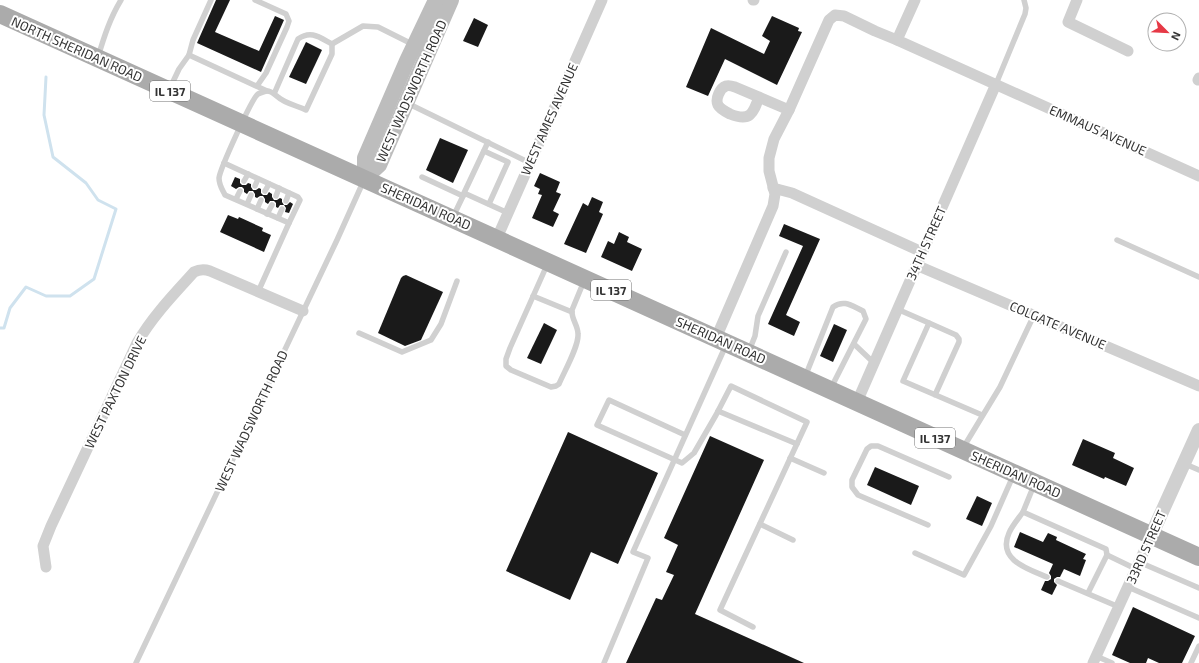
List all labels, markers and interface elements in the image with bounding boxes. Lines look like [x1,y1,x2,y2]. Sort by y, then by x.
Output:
north arrow [1147,12,1187,52]
street label: NORTH SHERIDAN ROAD [9,13,145,85]
street label: WEST WADSWORTH ROAD [372,17,450,165]
text: N [1169,30,1184,43]
street label: WEST AMES AVENUE [517,60,581,178]
road number: IL 137 [150,81,190,101]
street label: EMMAUS AVENUE [1047,101,1149,159]
street label: SHERIDAN ROAD [379,179,473,233]
street label: 34TH STREET [903,203,950,282]
road number: IL 137 [591,280,631,300]
street label: COLGATE AVENUE [1007,297,1109,353]
street label: SHERIDAN ROAD [674,313,768,367]
street label: WEST PAXTON DRIVE [81,333,149,451]
street label: WEST WADSWORTH ROAD [211,348,291,494]
road number: IL 137 [915,428,955,448]
street label: SHERIDAN ROAD [969,447,1063,501]
street label: 33RD STREET [1123,507,1170,586]

